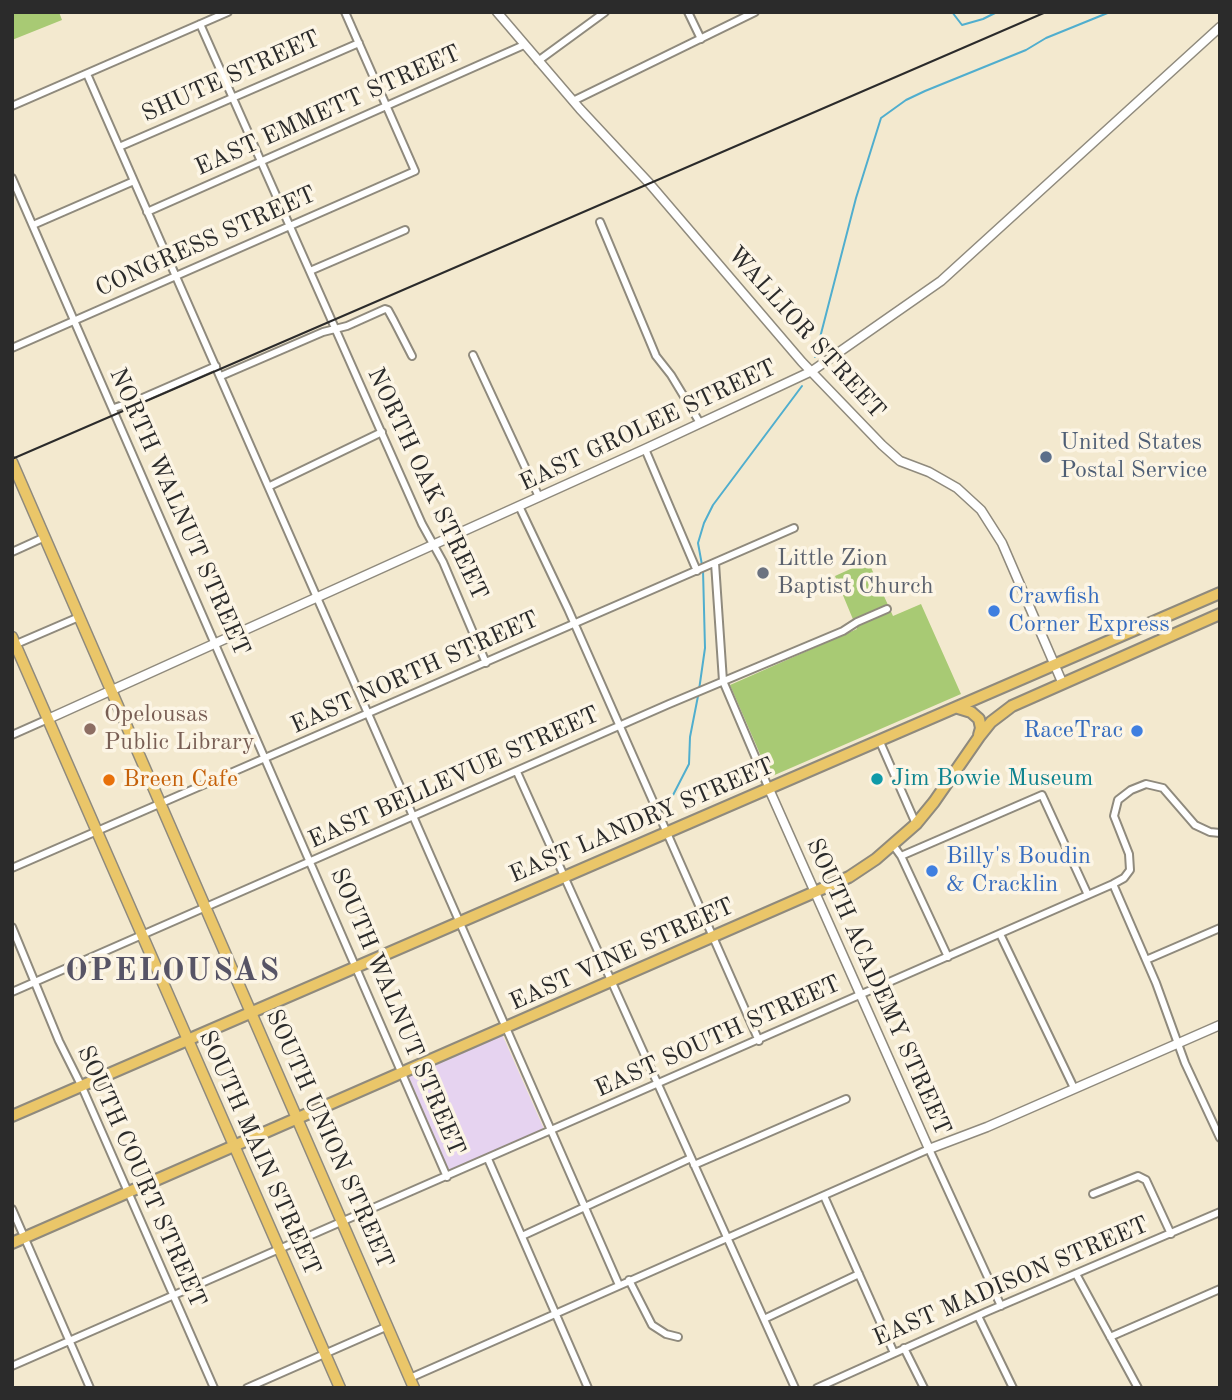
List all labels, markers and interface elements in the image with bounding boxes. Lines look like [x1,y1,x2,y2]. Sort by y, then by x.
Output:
street label: SHUTE STREET [137,25,325,129]
street label: EAST EMMETT STREET [191,39,465,183]
street label: CONGRESS STREET [91,180,321,304]
street label: WALLIOR STREET [721,241,891,425]
street label: EAST GROLEE STREET [515,354,781,498]
street label: NORTH WALNUT STREET [102,363,256,661]
street label: NORTH OAK STREET [360,363,494,605]
place label: United States Postal Service [1060,429,1207,485]
marker: United States Postal Service [1038,449,1054,465]
place label: Little Zion Baptist Church [777,545,934,601]
marker: Little Zion Baptist Church [755,565,771,581]
place label: Crawfish Corner Express [1008,583,1170,639]
marker: Crawfish Corner Express [986,603,1002,619]
street label: EAST NORTH STREET [287,605,543,741]
place label: Opelousas Public Library [104,701,255,757]
street label: EAST BELLEVUE STREET [304,701,604,855]
place label: RaceTrac [1023,717,1123,745]
marker: Opelousas Public Library [82,721,98,737]
marker: RaceTrac [1129,723,1145,739]
street label: EAST LANDRY STREET [505,752,779,890]
place label: Jim Bowie Museum [891,765,1093,793]
place label: Breen Cafe [123,766,238,794]
marker: Jim Bowie Museum [869,771,885,787]
marker: Breen Cafe [101,772,117,788]
street label: SOUTH ACADEMY STREET [799,834,957,1140]
place label: Billy's Boudin & Cracklin [946,843,1091,899]
marker: Billy's Boudin & Cracklin [924,863,940,879]
street label: SOUTH WALNUT STREET [323,864,471,1160]
street label: EAST VINE STREET [505,892,739,1018]
district label: OPELOUSAS [66,953,280,991]
street label: EAST SOUTH STREET [591,970,845,1104]
street label: SOUTH UNION STREET [259,1005,399,1273]
street label: SOUTH MAIN STREET [192,1026,326,1280]
street label: SOUTH COURT STREET [70,1041,212,1313]
street label: EAST MADISON STREET [869,1211,1153,1353]

